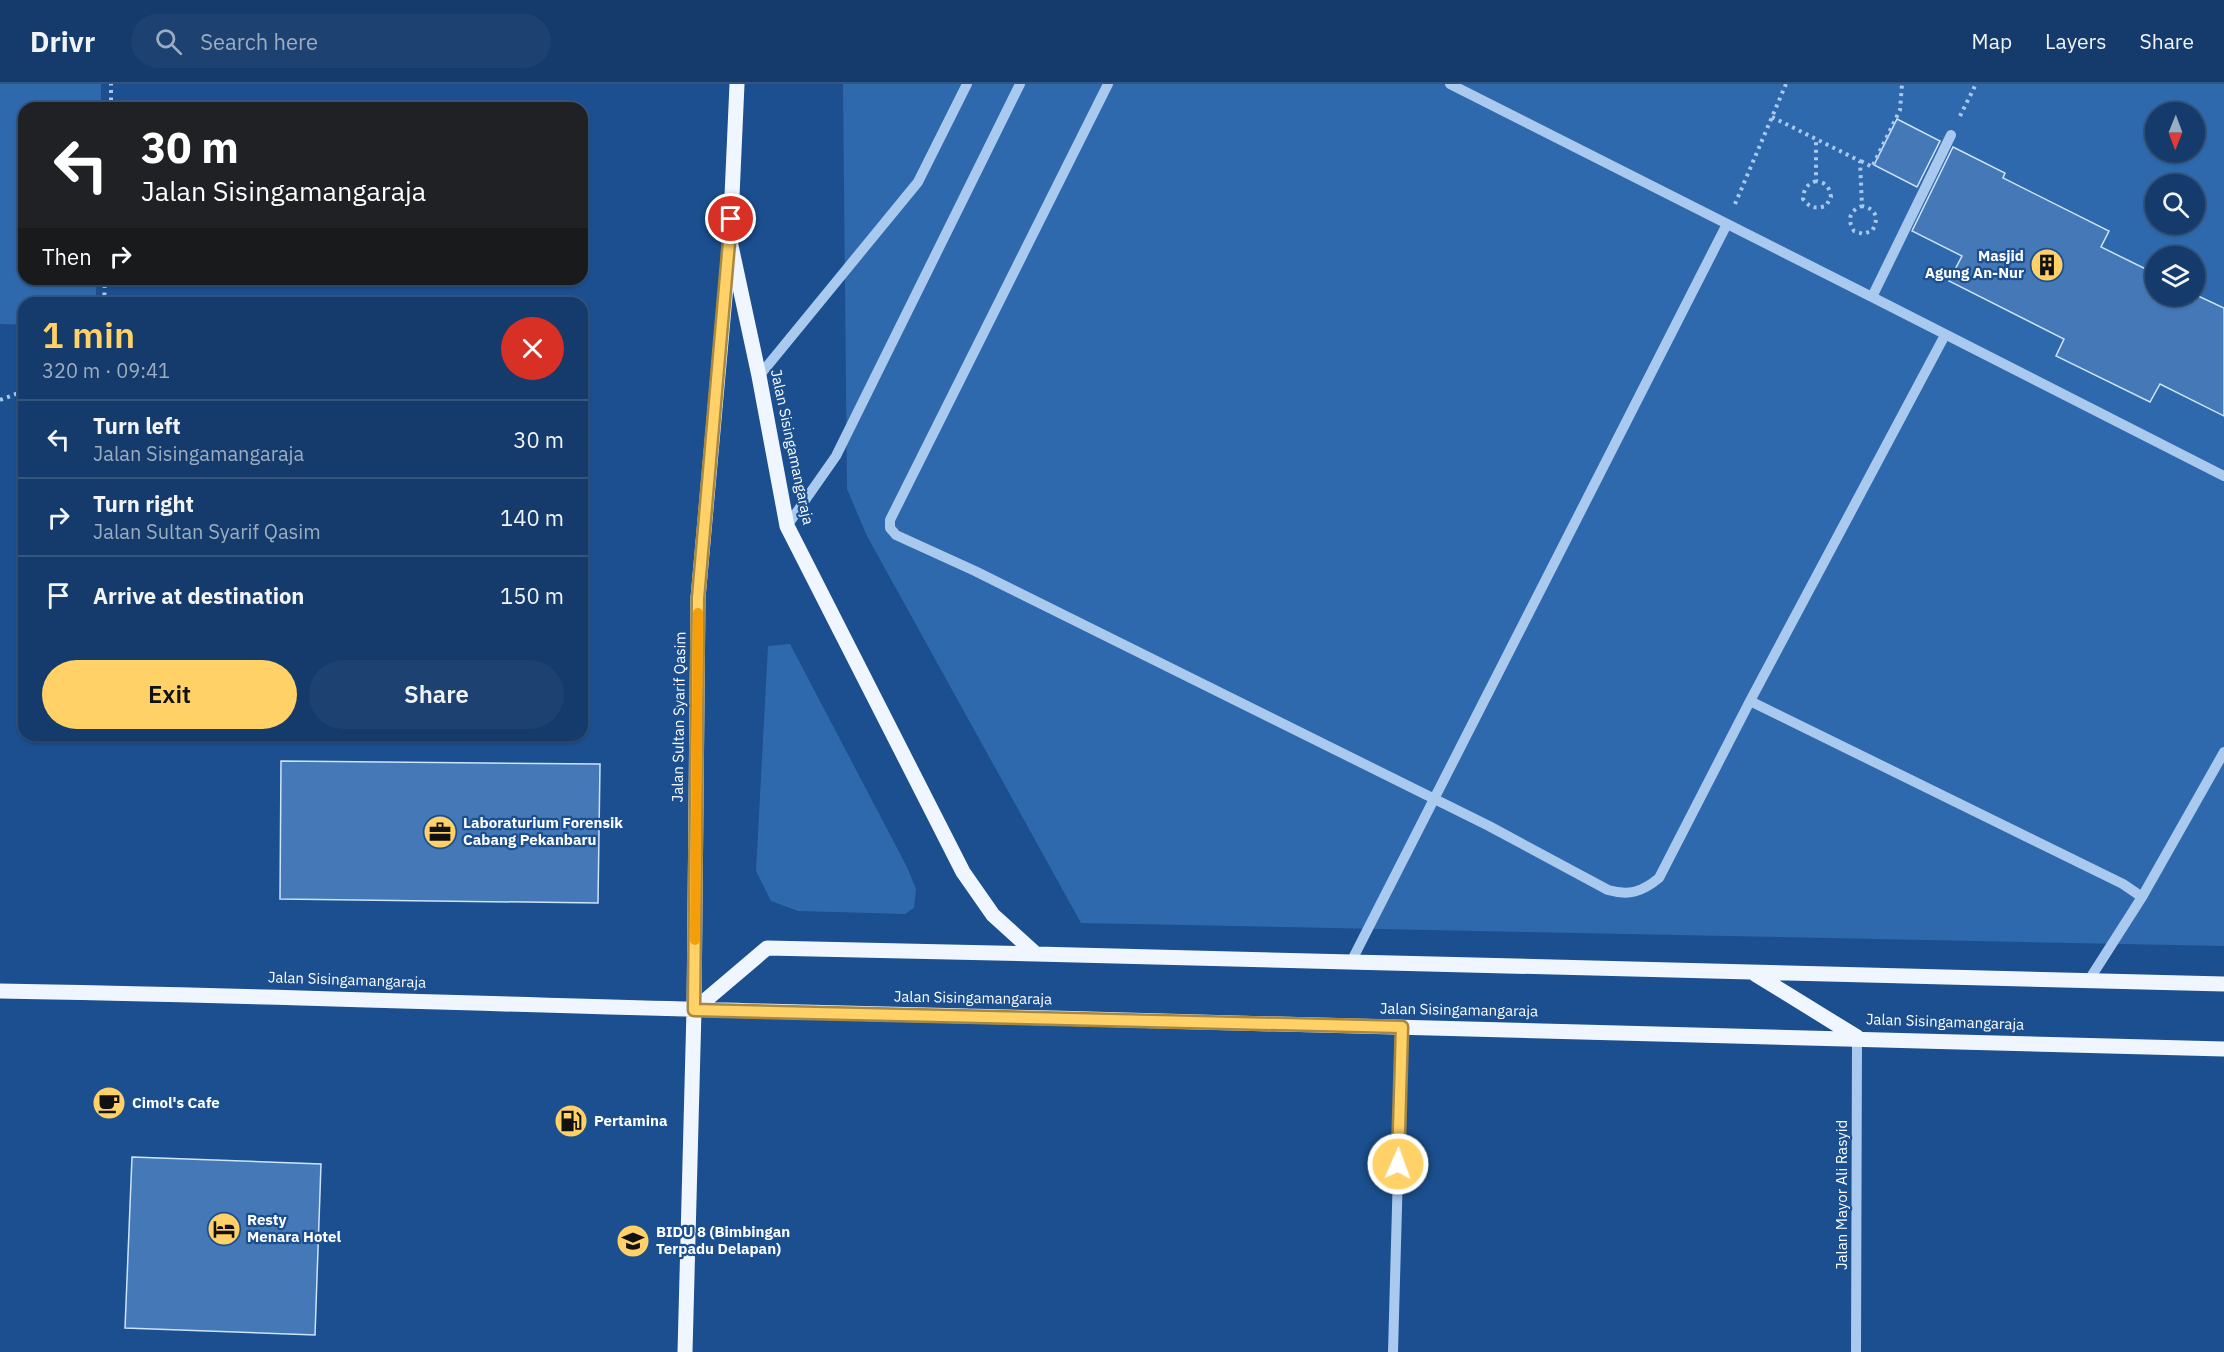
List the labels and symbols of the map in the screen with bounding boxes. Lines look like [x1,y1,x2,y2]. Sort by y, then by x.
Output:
north arrow [2145,102,2205,162]
pin [705,193,756,244]
place label: Masjid Agung An-Nur [1925,246,2024,282]
building icon: Masjid Agung An-Nur [2029,247,2065,283]
street label: Jalan Sisingamangaraja [767,367,818,526]
street label: Jalan Sultan Syarif Qasim [668,631,689,803]
place label: Laboraturium Forensik Cabang Pekanbaru [463,813,623,849]
office icon: Laboraturium Forensik Cabang Pekanbaru [422,814,458,850]
street label: Jalan Sisingamangaraja [267,967,427,992]
street label: Jalan Sisingamangaraja [894,987,1052,1008]
street label: Jalan Sisingamangaraja [1380,999,1538,1020]
street label: Jalan Sisingamangaraja [1865,1009,2025,1034]
cafe icon: Cimol's Cafe [91,1085,127,1121]
place label: Cimol's Cafe [132,1093,220,1112]
fuel station icon: Pertamina [553,1103,589,1139]
place label: Pertamina [594,1111,668,1130]
street label: Jalan Mayor Ali Rasyid [1832,1120,1851,1270]
position arrow [1366,1132,1430,1196]
place label: Resty Menara Hotel [247,1210,341,1246]
hotel icon: Resty Menara Hotel [206,1211,242,1247]
place label: BIDU 8 (Bimbingan Terpadu Delapan) [656,1222,790,1258]
school or university icon: BIDU 8 (Bimbingan Terpadu Delapan) [615,1223,651,1259]

